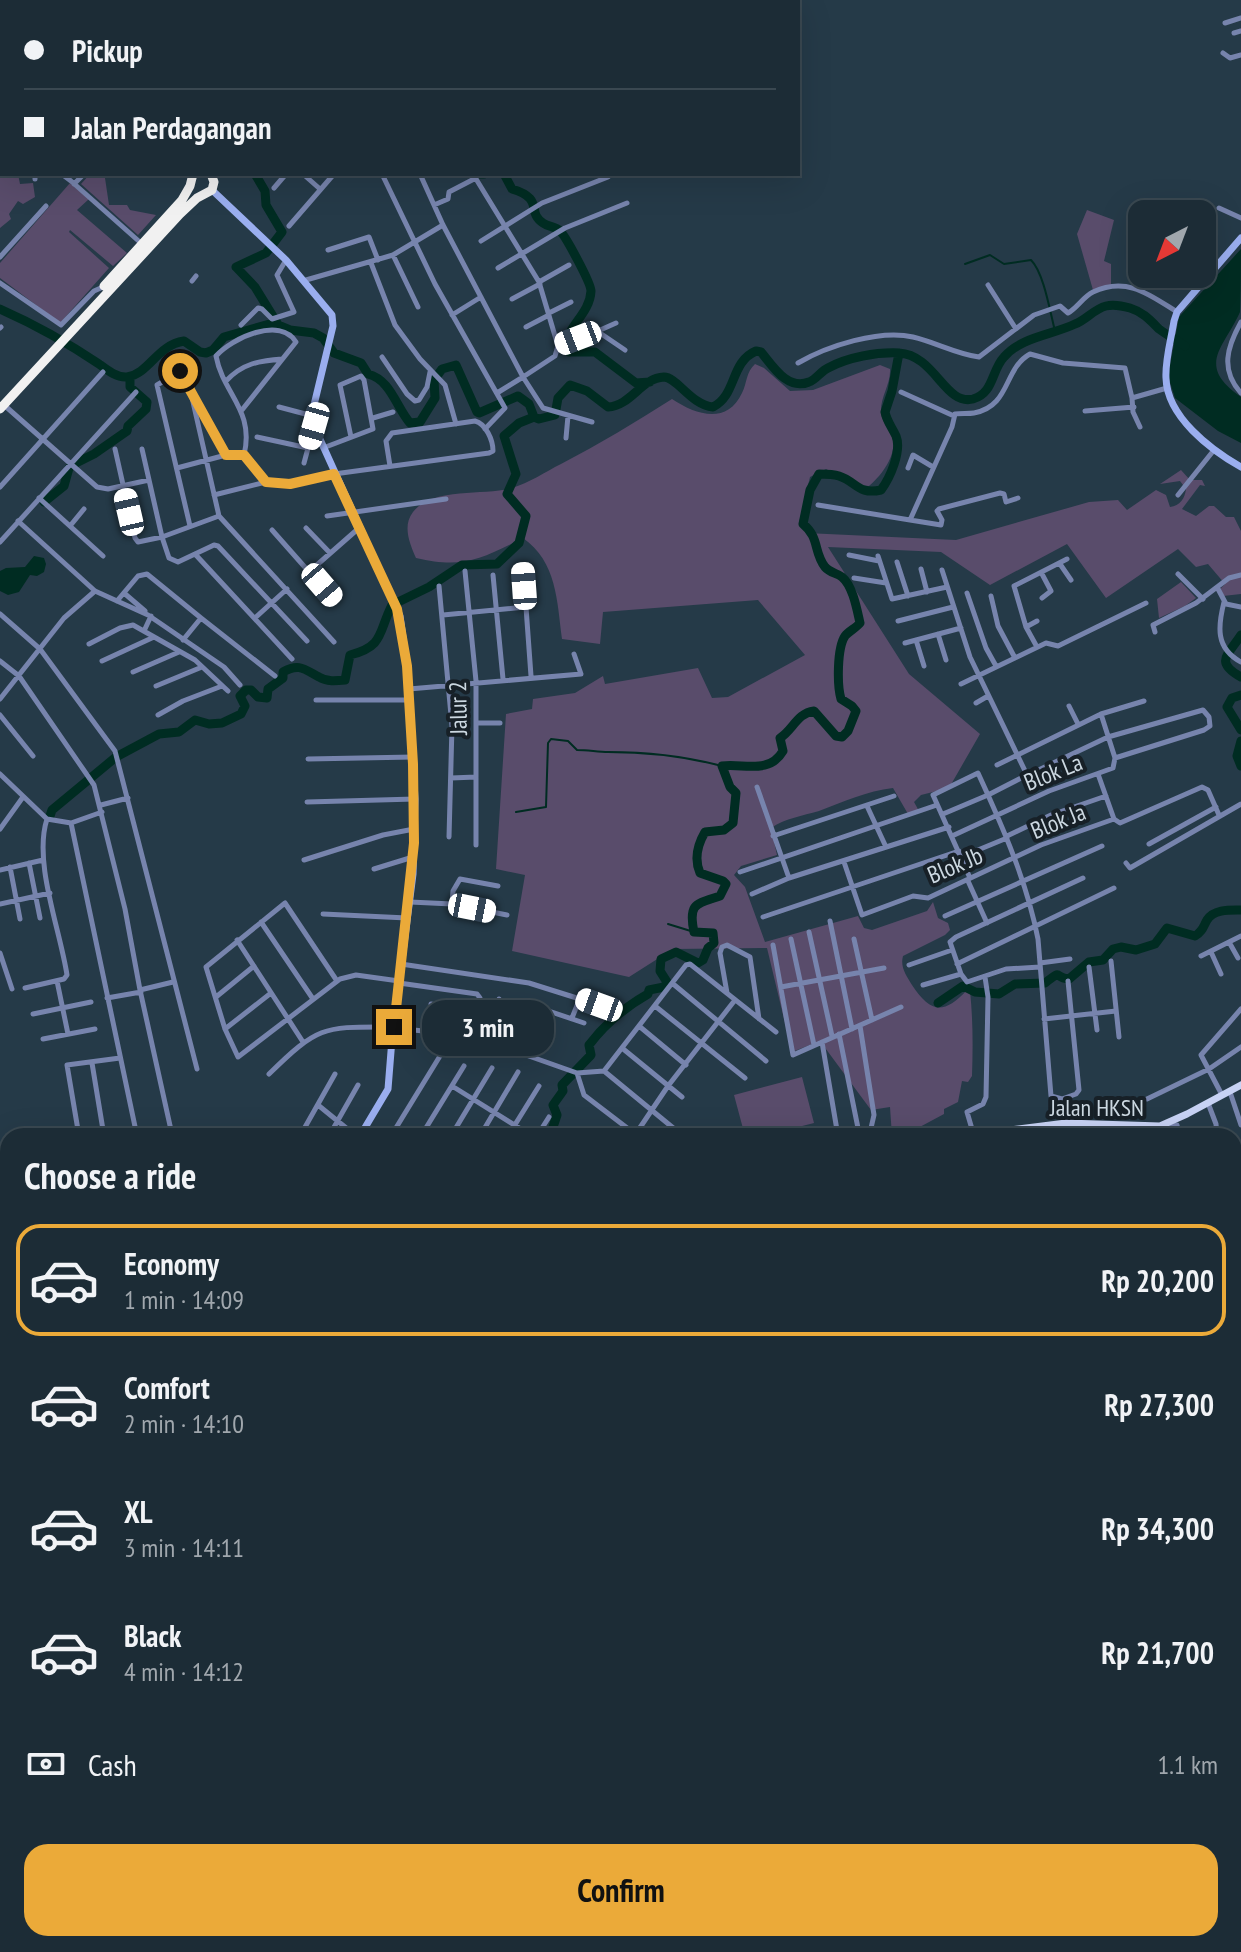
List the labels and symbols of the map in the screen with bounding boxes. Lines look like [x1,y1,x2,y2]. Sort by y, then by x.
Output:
north arrow [1128,200,1216,288]
car [551,318,605,358]
route start [162,353,198,389]
car [296,400,332,452]
car [112,486,146,538]
car [297,559,347,611]
car [510,561,538,611]
street label: Jalur 2 [442,681,474,736]
street label: Blok La [1019,746,1087,798]
street label: Blok Ja [1026,796,1090,846]
street label: Blok Jb [923,840,987,890]
car [446,892,498,924]
car [572,986,626,1024]
callout: 3 min [422,999,554,1055]
route end [376,1009,412,1045]
street label: Jalan HKSN [1049,1092,1144,1123]

